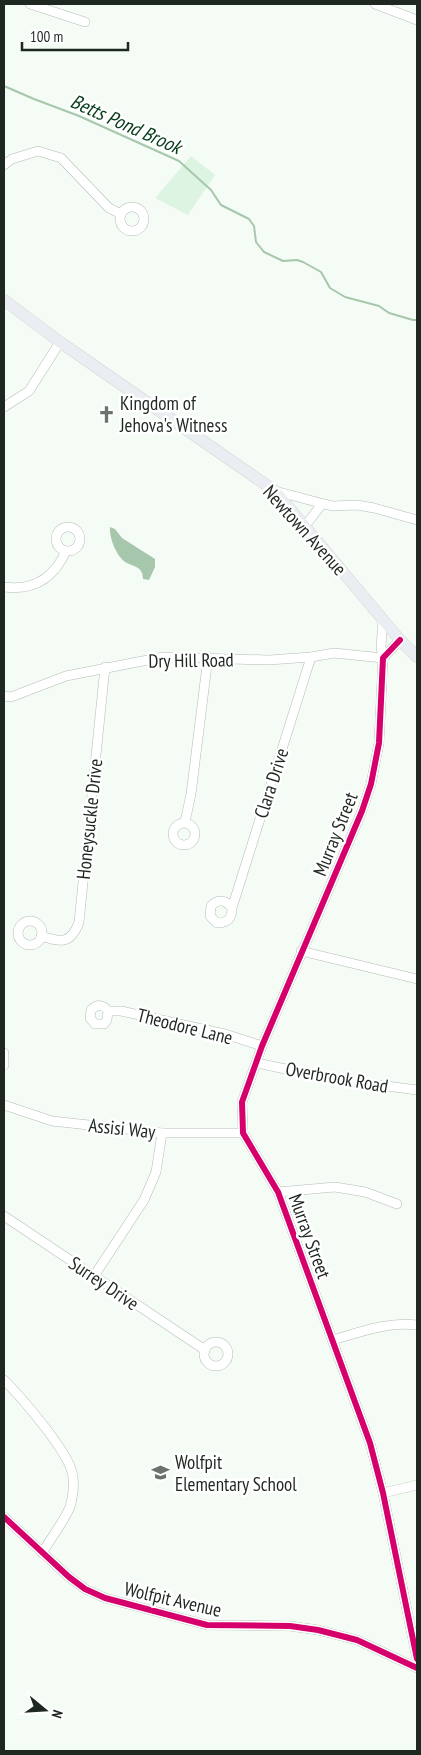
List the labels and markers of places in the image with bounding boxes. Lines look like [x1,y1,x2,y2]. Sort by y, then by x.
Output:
place label: Kingdom of Jehova's Witness [119,391,227,437]
church icon: Kingdom of Jehova's Witness [96,404,116,424]
place label: Wolfpit Elementary School [175,1450,297,1496]
school or university icon: Wolfpit Elementary School [151,1463,171,1483]

